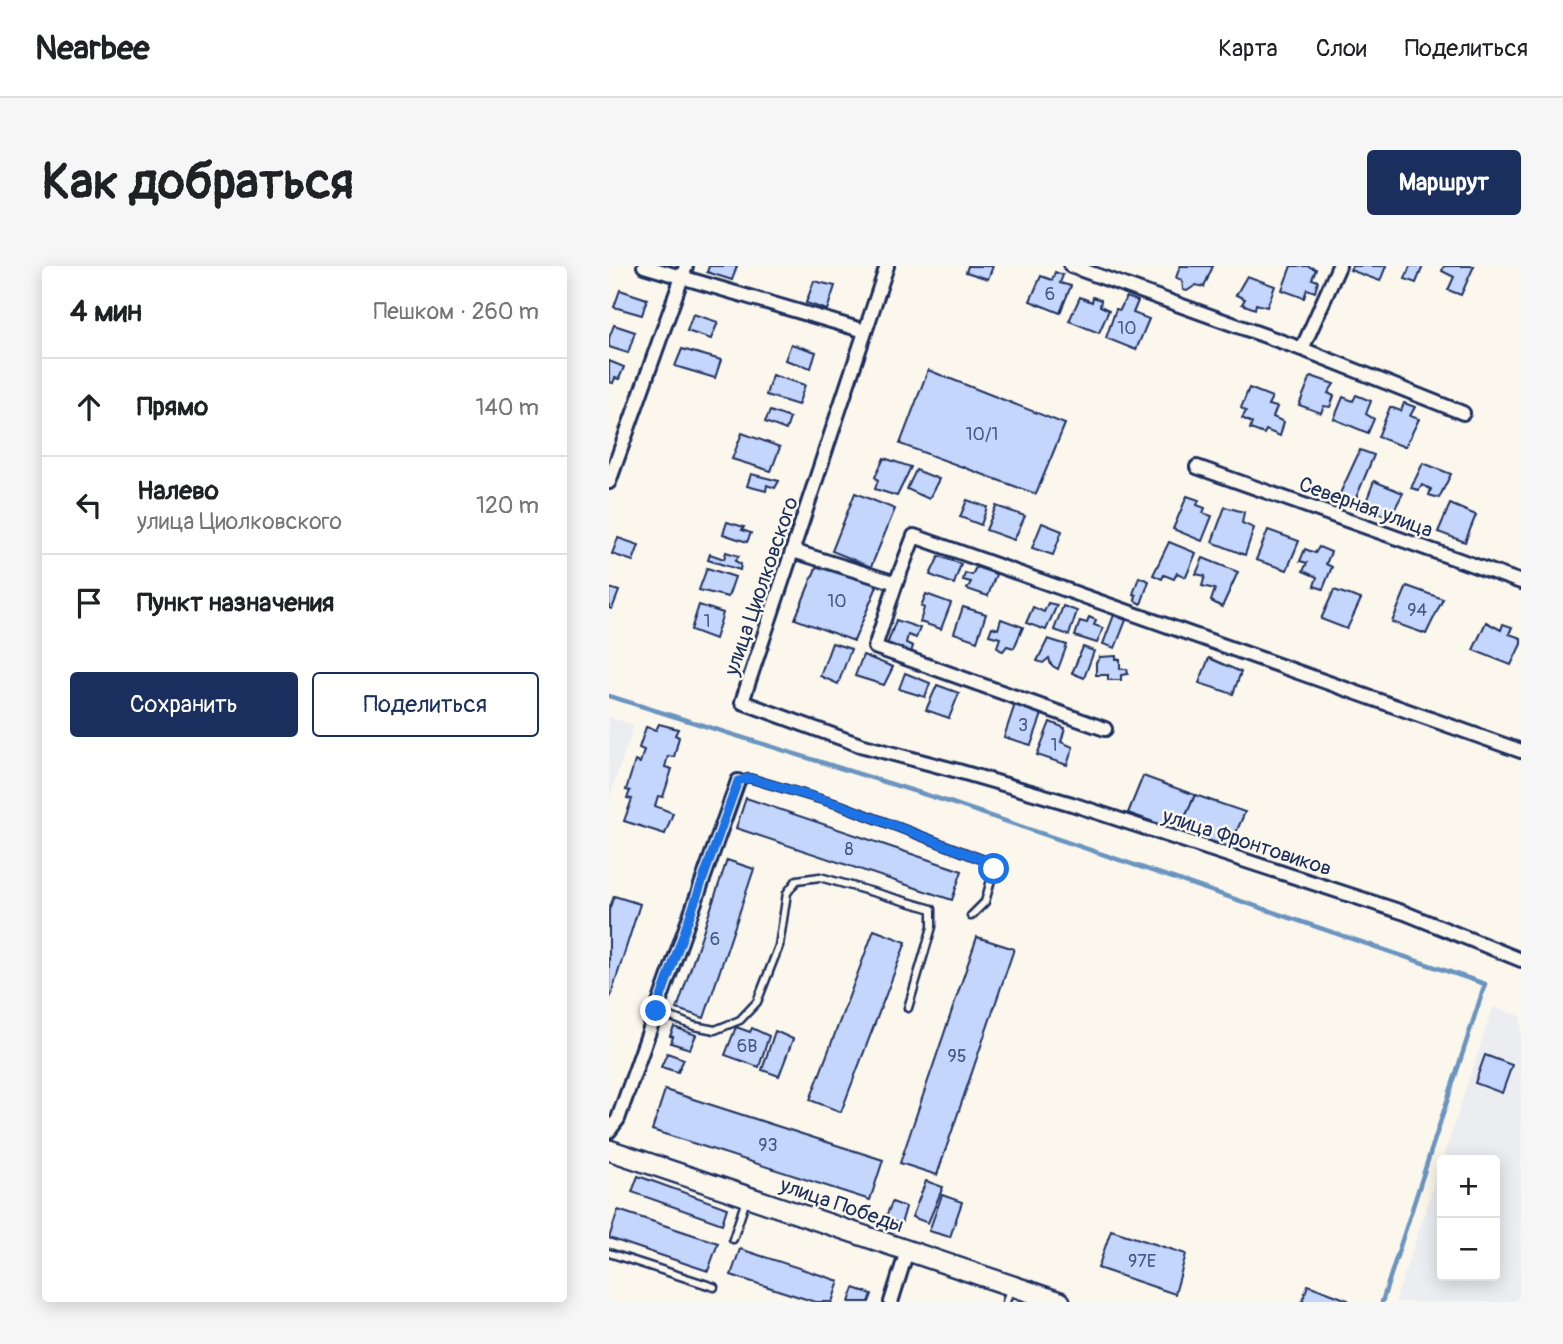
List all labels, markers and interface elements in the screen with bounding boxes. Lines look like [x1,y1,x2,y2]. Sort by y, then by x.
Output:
text: Nearbee [35,28,149,69]
text: Карта [1218,34,1278,63]
text: Слои [1316,34,1367,63]
text: Поделиться [1405,34,1528,63]
button: Маршрут [1367,150,1521,215]
text: Как добраться [42,152,354,213]
house number: 6 [1045,283,1055,306]
text: 4 мин [70,293,142,330]
text: Пешком · 260 m [373,297,539,326]
house number: 10 [1117,317,1137,340]
icon: ahead [70,388,108,426]
text: Прямо [137,391,208,423]
text: 140 m [476,393,539,422]
house number: 10/1 [966,423,998,446]
street label: Северная улица [1295,471,1437,544]
text: Налево [137,475,219,507]
icon: left [70,486,108,524]
text: 120 m [476,491,539,520]
street label: улица Циолковского [718,493,805,680]
text: улица Циолковского [137,507,342,536]
icon: arrive [70,584,108,622]
text: Пункт назначения [137,587,334,619]
house number: 10 [827,590,847,613]
house number: 94 [1407,599,1427,622]
house number: 1 [703,610,711,633]
button: Сохранить [70,672,298,737]
button: Поделиться [312,672,539,737]
house number: 3 [1018,714,1028,737]
house number: 1 [1050,734,1058,757]
street label: улица Фронтовиков [1158,802,1335,883]
house number: 8 [844,838,854,861]
route start [978,853,1009,884]
house number: 6 [710,928,720,951]
route end [640,995,671,1026]
house number: 6В [737,1035,757,1058]
house number: 95 [947,1045,967,1068]
house number: 93 [758,1134,778,1157]
map controls [1437,1155,1500,1281]
button: + [1437,1155,1500,1218]
street label: улица Победы [775,1171,907,1239]
button: − [1437,1218,1500,1281]
house number: 97Е [1128,1250,1156,1273]

